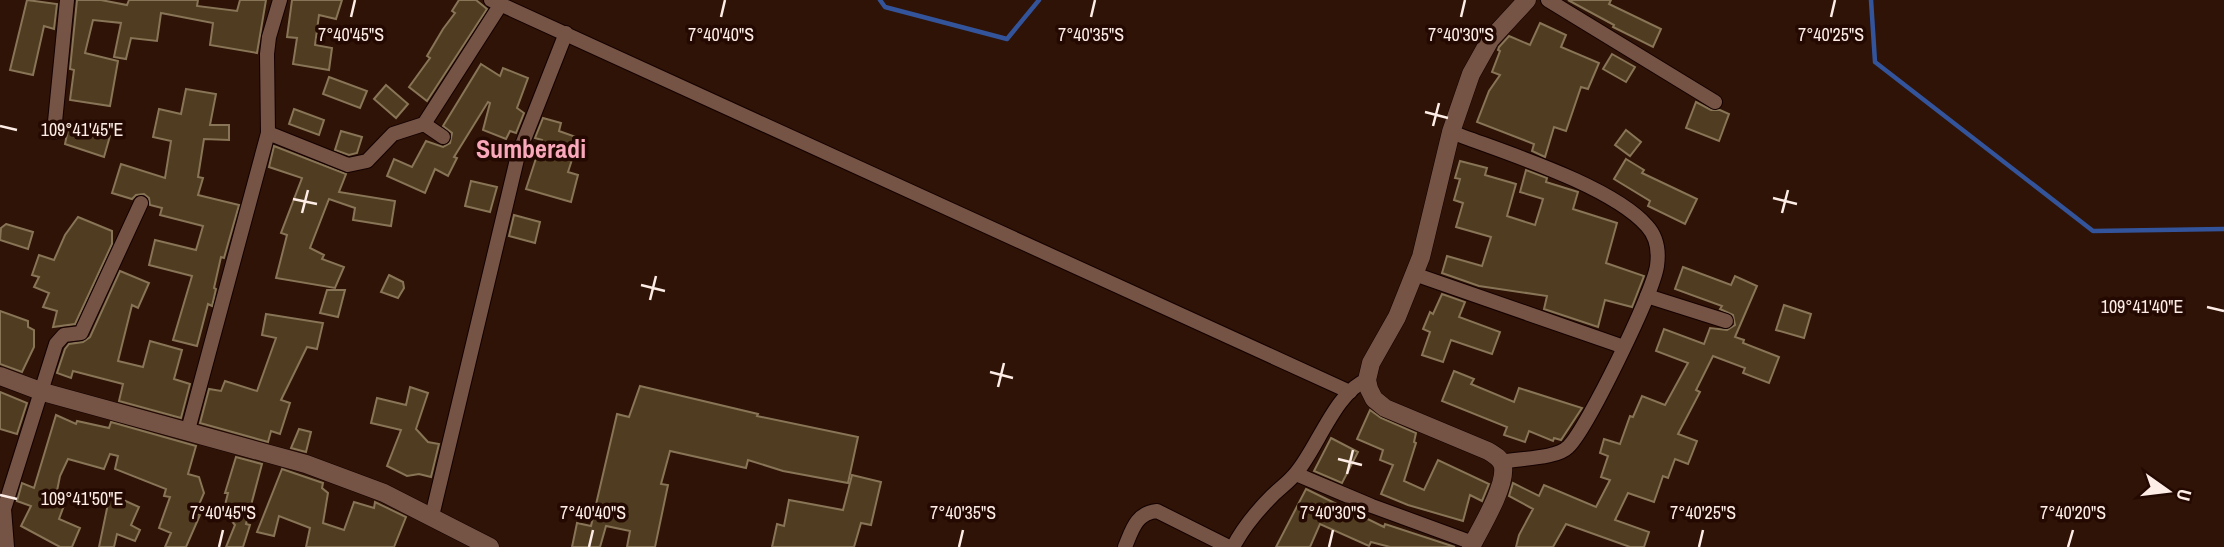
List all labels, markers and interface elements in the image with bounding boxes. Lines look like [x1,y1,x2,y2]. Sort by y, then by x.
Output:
text: 7°40'45"S [318,22,384,47]
text: 7°40'40"S [688,22,754,47]
text: 7°40'35"S [1058,22,1124,47]
text: 7°40'30"S [1428,22,1494,47]
text: 7°40'25"S [1798,22,1864,47]
text: 109°41'45"E [41,117,123,142]
district label: Sumberadi [476,131,586,166]
text: 109°41'40"E [2101,294,2183,319]
north arrow [2133,456,2203,526]
text: 109°41'50"E [41,486,123,511]
text: U [2171,487,2198,504]
text: 7°40'45"S [190,500,256,525]
text: 7°40'40"S [560,500,626,525]
text: 7°40'35"S [930,500,996,525]
text: 7°40'30"S [1300,500,1366,525]
text: 7°40'25"S [1670,500,1736,525]
text: 7°40'20"S [2040,500,2106,525]

